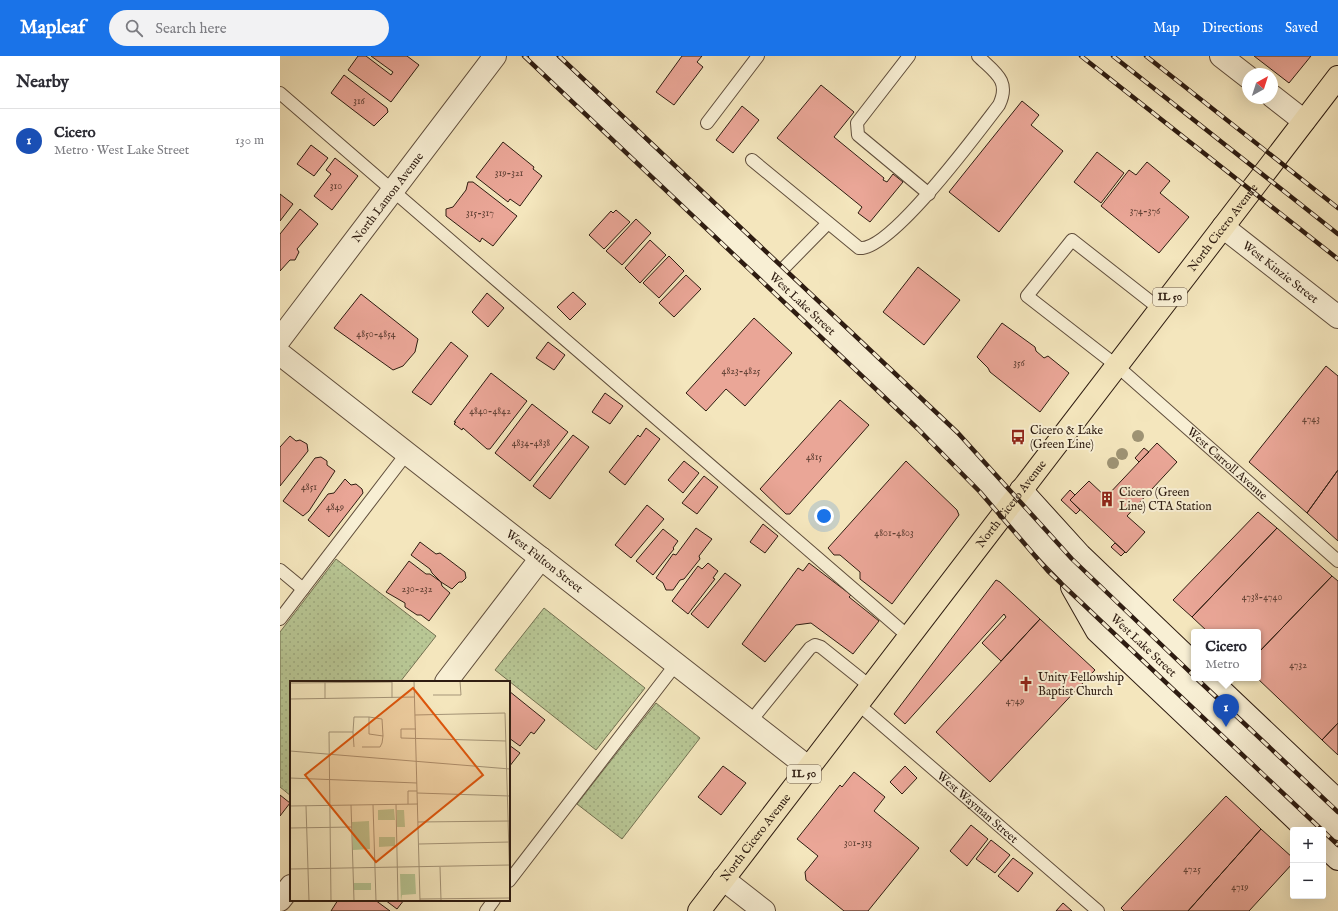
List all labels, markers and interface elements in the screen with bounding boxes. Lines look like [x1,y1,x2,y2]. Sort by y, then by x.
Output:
search box [109,10,389,46]
text: Mapleaf [20,16,85,40]
icon: search [123,17,145,39]
text: Search here [155,19,227,38]
text: Map [1153,19,1180,37]
text: Directions [1202,19,1263,37]
text: Saved [1285,19,1318,37]
north arrow [1242,68,1278,104]
text: Nearby [16,72,69,93]
house number: 316 [353,95,366,108]
text: Cicero [54,123,96,142]
text: 1 [27,132,31,149]
text: 130 m [235,132,264,149]
text: Metro · West Lake Street [54,142,189,159]
street label: North Lamon Avenue [349,149,427,245]
house number: 319-321 [495,167,524,180]
house number: 310 [330,180,342,193]
street label: North Cicero Avenue [1184,180,1261,274]
house number: 374-376 [1130,205,1161,218]
house number: 315-317 [466,207,494,220]
street label: West Kinzie Street [1239,238,1321,306]
street label: West Lake Street [766,269,839,338]
road number: IL 50 [1153,288,1187,306]
house number: 4850-4854 [356,328,396,341]
house number: 356 [1013,357,1026,370]
house number: 4823-4825 [721,365,761,378]
house number: 4840-4842 [469,405,511,418]
house number: 4743 [1302,413,1320,426]
place label: Cicero & Lake (Green Line) [1030,423,1104,452]
street label: West Carroll Avenue [1184,424,1271,503]
bus stop icon: Cicero & Lake (Green Line) [1009,428,1027,446]
house number: 4834-4838 [512,437,550,450]
house number: 4815 [806,451,822,464]
street label: North Cicero Avenue [973,457,1050,551]
house number: 4851 [301,481,317,494]
place label: Cicero (Green Line) CTA Station [1119,485,1212,514]
building icon: Cicero (Green Line) CTA Station [1098,490,1116,508]
house number: 4849 [326,501,344,514]
your location [814,506,834,526]
street label: West Fulton Street [503,526,586,596]
house number: 4801-4803 [874,527,914,540]
house number: 230-232 [401,583,433,596]
house number: 4738-4740 [1242,591,1282,604]
street label: West Lake Street [1108,610,1180,680]
popup [1191,629,1261,681]
text: Cicero [1205,637,1247,656]
text: Metro [1205,656,1240,673]
house number: 4732 [1289,659,1307,672]
place label: Unity Fellowship Baptist Church [1038,670,1125,700]
church icon: Unity Fellowship Baptist Church [1017,675,1035,693]
inset map [290,681,510,901]
pin: 1 [1213,694,1239,727]
house number: 4749 [1006,695,1024,708]
road number: IL 50 [787,765,821,783]
street label: West Wayman Street [934,768,1021,846]
street label: North Cicero Avenue [717,790,794,884]
map controls [1290,827,1326,899]
button: + [1290,827,1326,863]
house number: 301-313 [844,837,872,850]
house number: 4725 [1183,863,1201,876]
button: − [1290,863,1326,899]
house number: 4719 [1231,881,1249,894]

